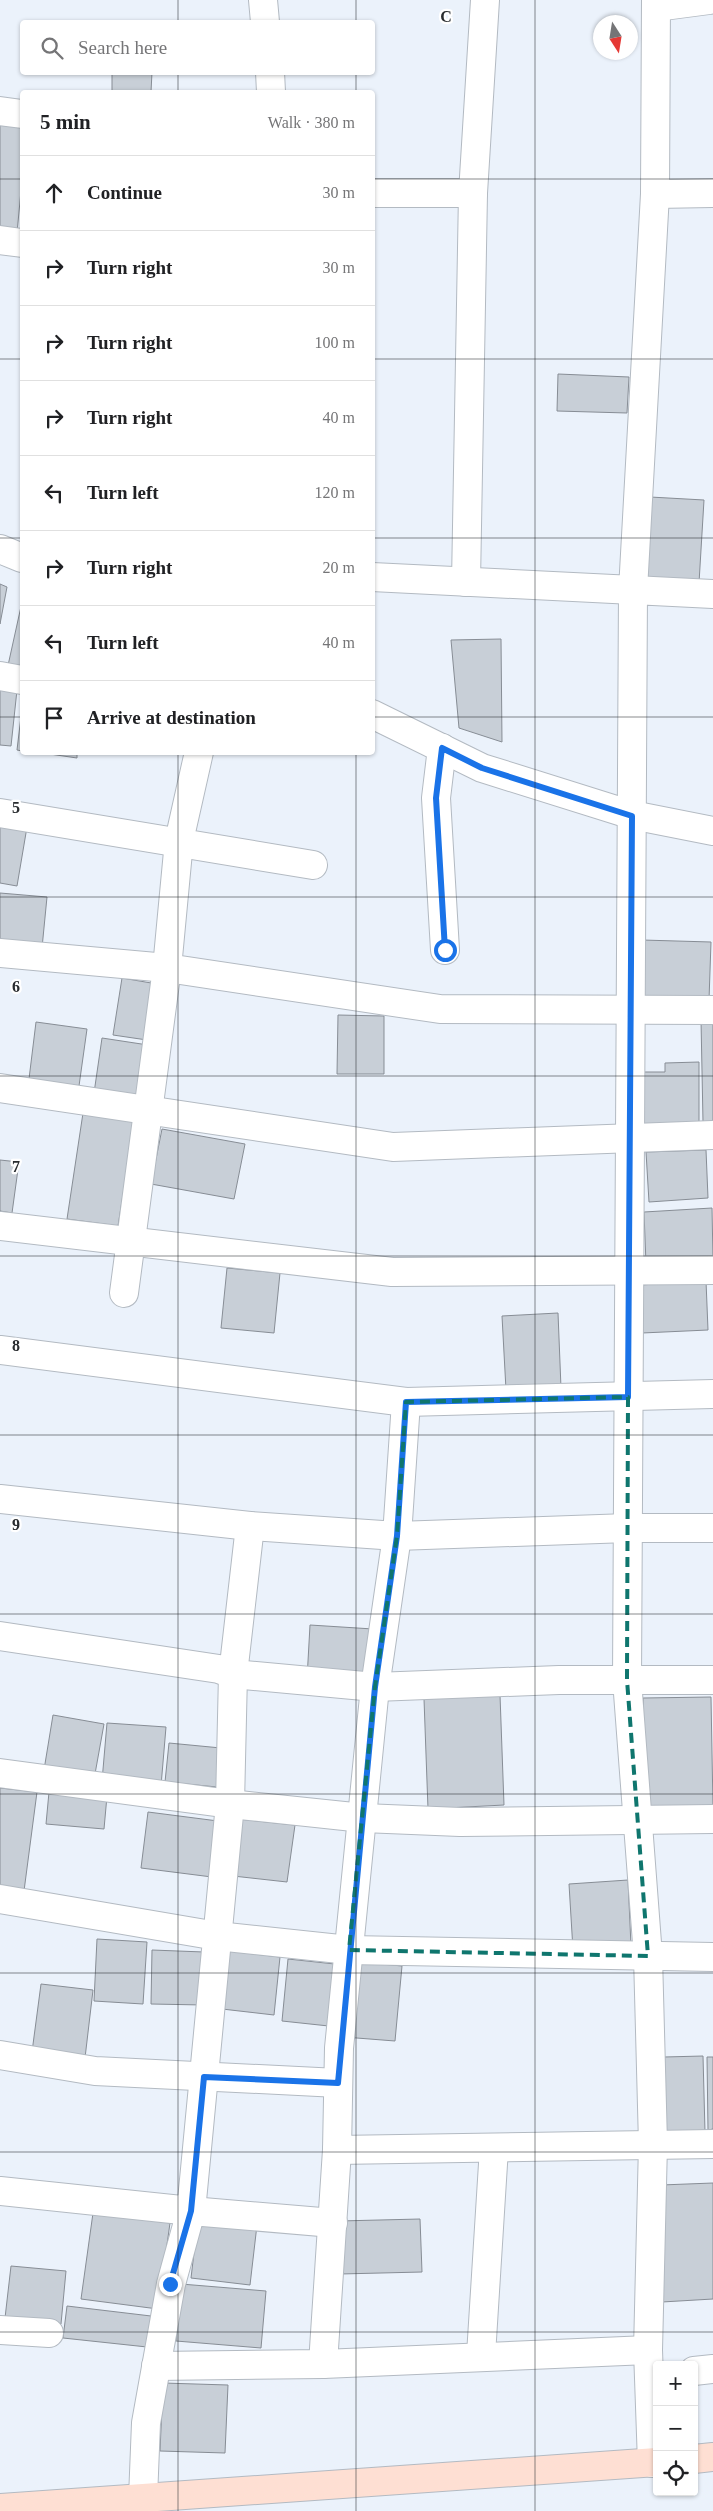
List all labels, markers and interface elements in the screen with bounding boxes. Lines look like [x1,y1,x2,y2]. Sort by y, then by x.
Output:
text: C [440,8,452,25]
north arrow [593,15,638,60]
search box [20,20,375,75]
icon: search [38,34,66,62]
text: Search here [78,37,167,58]
text: 5 min [40,110,91,134]
text: Walk · 380 m [268,114,355,131]
icon: ahead [40,179,68,207]
text: Continue [87,182,162,203]
text: 30 m [323,184,355,201]
icon: right [40,254,68,282]
text: Turn right [87,257,172,278]
text: 30 m [323,259,355,276]
icon: right [40,329,68,357]
text: Turn right [87,332,172,353]
text: 100 m [315,334,355,351]
icon: right [40,404,68,432]
text: Turn right [87,407,172,428]
text: 40 m [323,409,355,426]
icon: left [40,479,68,507]
text: Turn left [87,482,159,503]
text: 120 m [315,484,355,501]
icon: right [40,554,68,582]
text: Turn right [87,557,172,578]
text: 20 m [323,559,355,576]
icon: left [40,629,68,657]
text: Turn left [87,632,159,653]
text: 40 m [323,634,355,651]
icon: arrive [40,704,68,732]
text: Arrive at destination [87,707,256,728]
text: 5 [12,799,20,816]
route start [434,939,457,962]
text: 6 [12,978,20,995]
text: 7 [12,1158,20,1175]
text: 8 [12,1337,20,1354]
text: 9 [12,1516,20,1533]
route end [159,2273,182,2296]
map controls [653,2361,698,2496]
button: + [653,2361,698,2406]
button: − [653,2406,698,2451]
button: locate [653,2451,698,2496]

